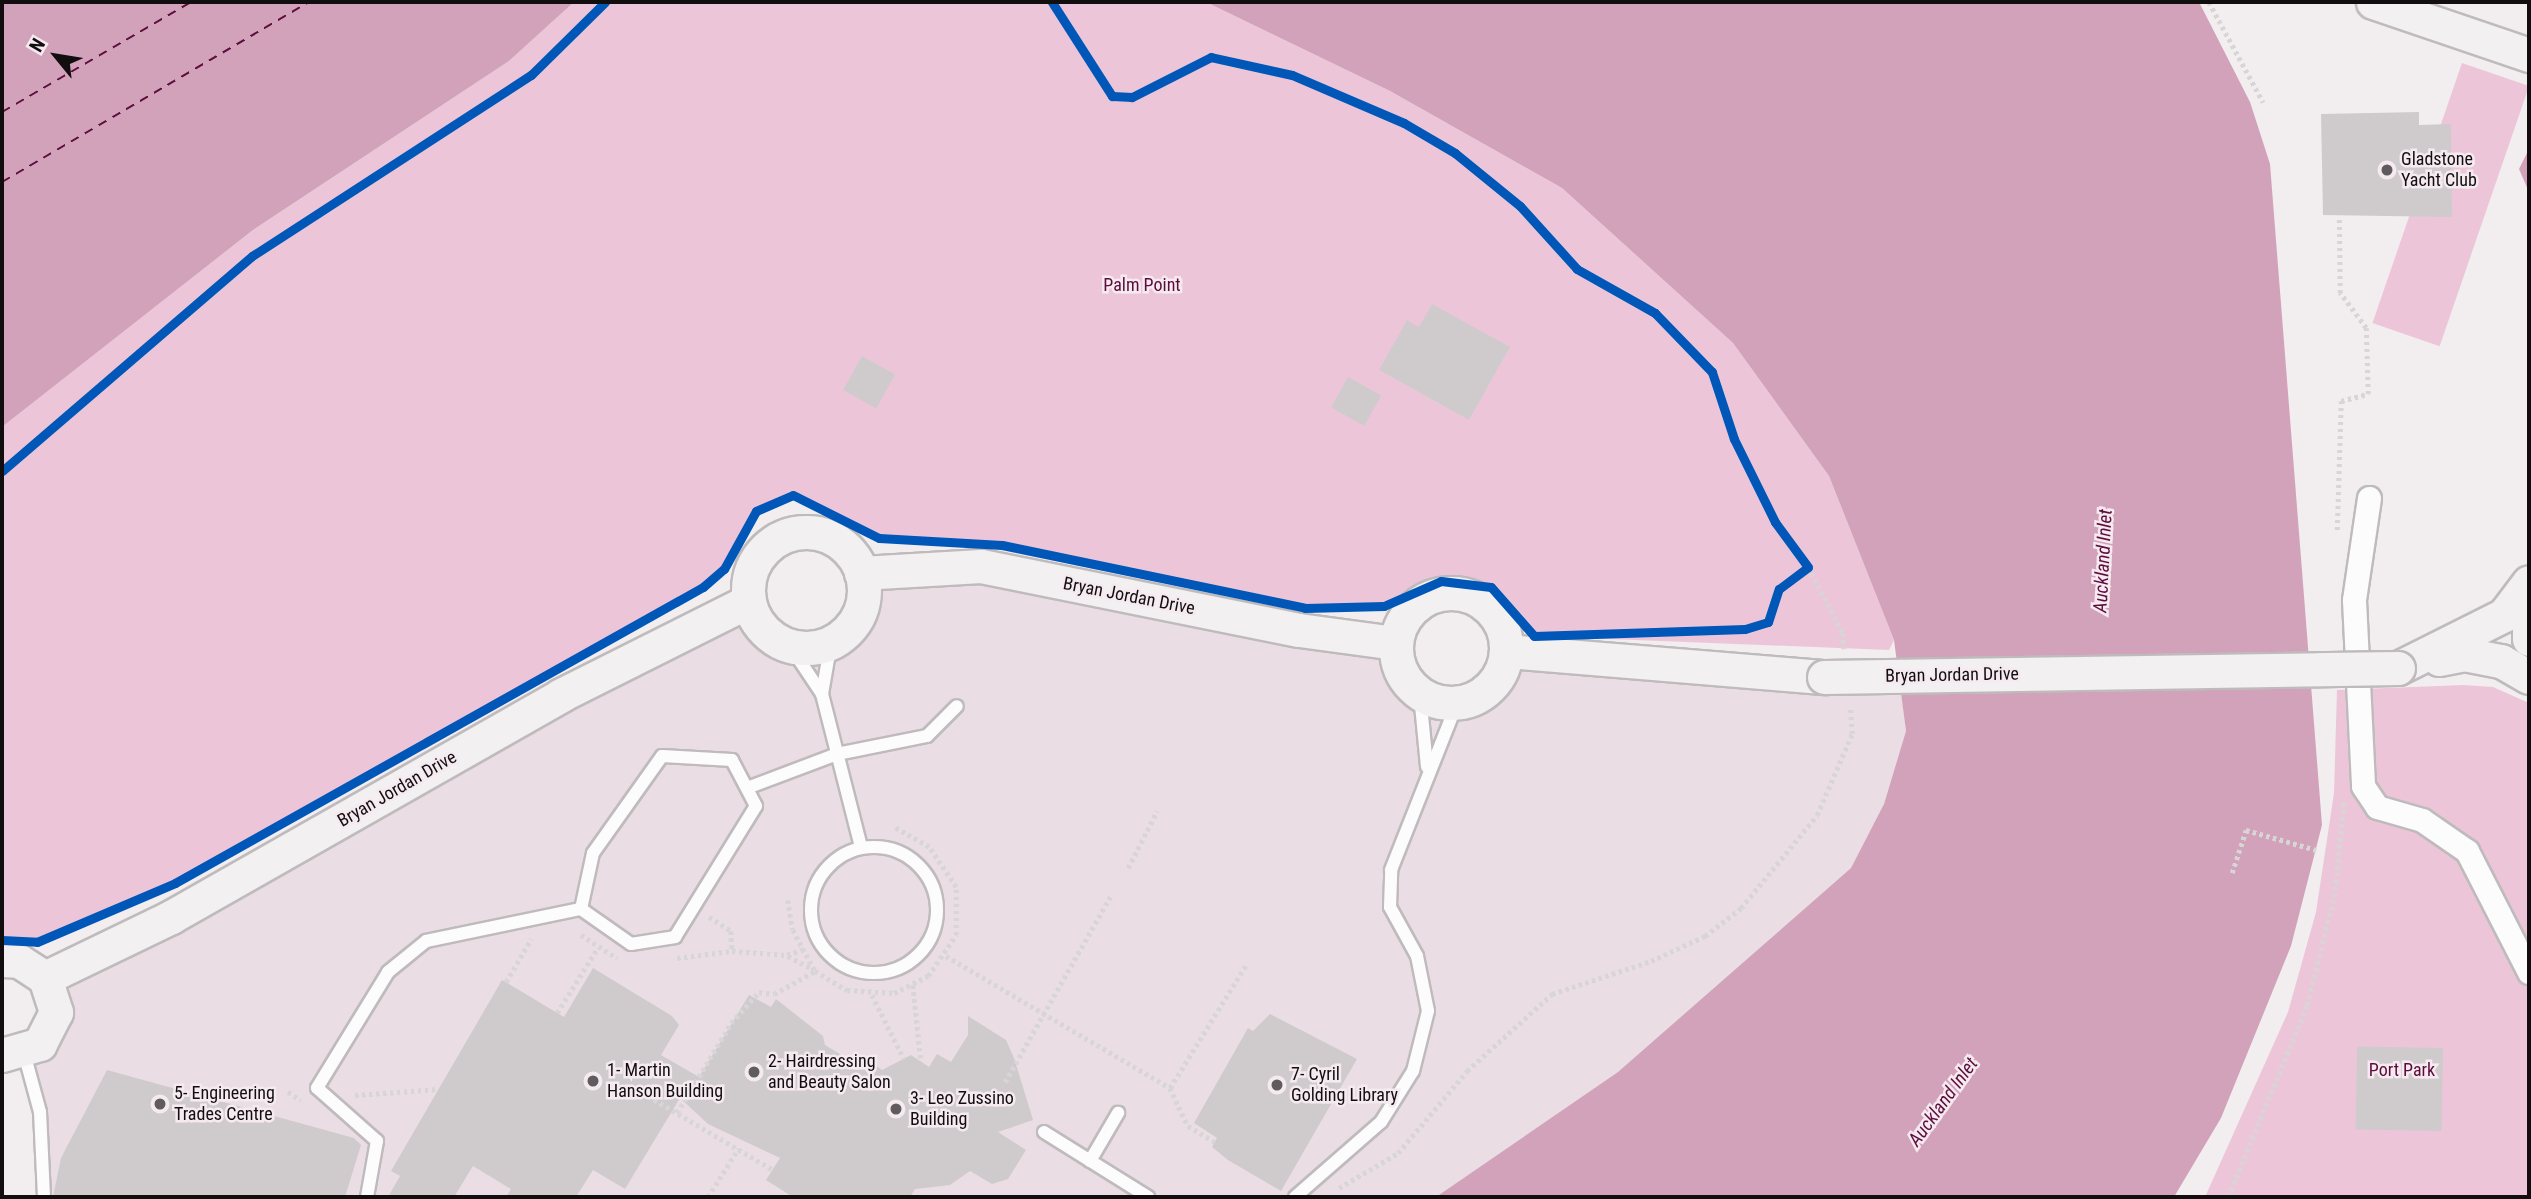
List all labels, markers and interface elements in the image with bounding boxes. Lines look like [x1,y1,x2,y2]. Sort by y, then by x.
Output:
north arrow [21,21,91,91]
text: N [25,34,50,56]
place label: Gladstone Yacht Club [2401,149,2477,192]
marker: Gladstone Yacht Club [2379,162,2395,178]
park label: Palm Point [1103,274,1181,296]
water label: Auckland Inlet [2089,509,2117,613]
street label: Bryan Jordan Drive [1061,573,1197,619]
street label: Bryan Jordan Drive [1885,663,2019,687]
street label: Bryan Jordan Drive [334,746,460,832]
place label: 2- Hairdressing and Beauty Salon [768,1051,891,1094]
water label: Auckland Inlet [1903,1053,1983,1151]
park label: Port Park [2369,1059,2435,1081]
place label: 1- Martin Hanson Building [607,1060,723,1102]
marker: 2- Hairdressing and Beauty Salon [746,1064,762,1080]
place label: 7- Cyril Golding Library [1291,1064,1398,1106]
marker: 1- Martin Hanson Building [585,1073,601,1089]
marker: 7- Cyril Golding Library [1269,1077,1285,1093]
place label: 5- Engineering Trades Centre [174,1083,275,1126]
place label: 3- Leo Zussino Building [910,1088,1014,1130]
marker: 5- Engineering Trades Centre [152,1096,168,1112]
marker: 3- Leo Zussino Building [888,1101,904,1117]

